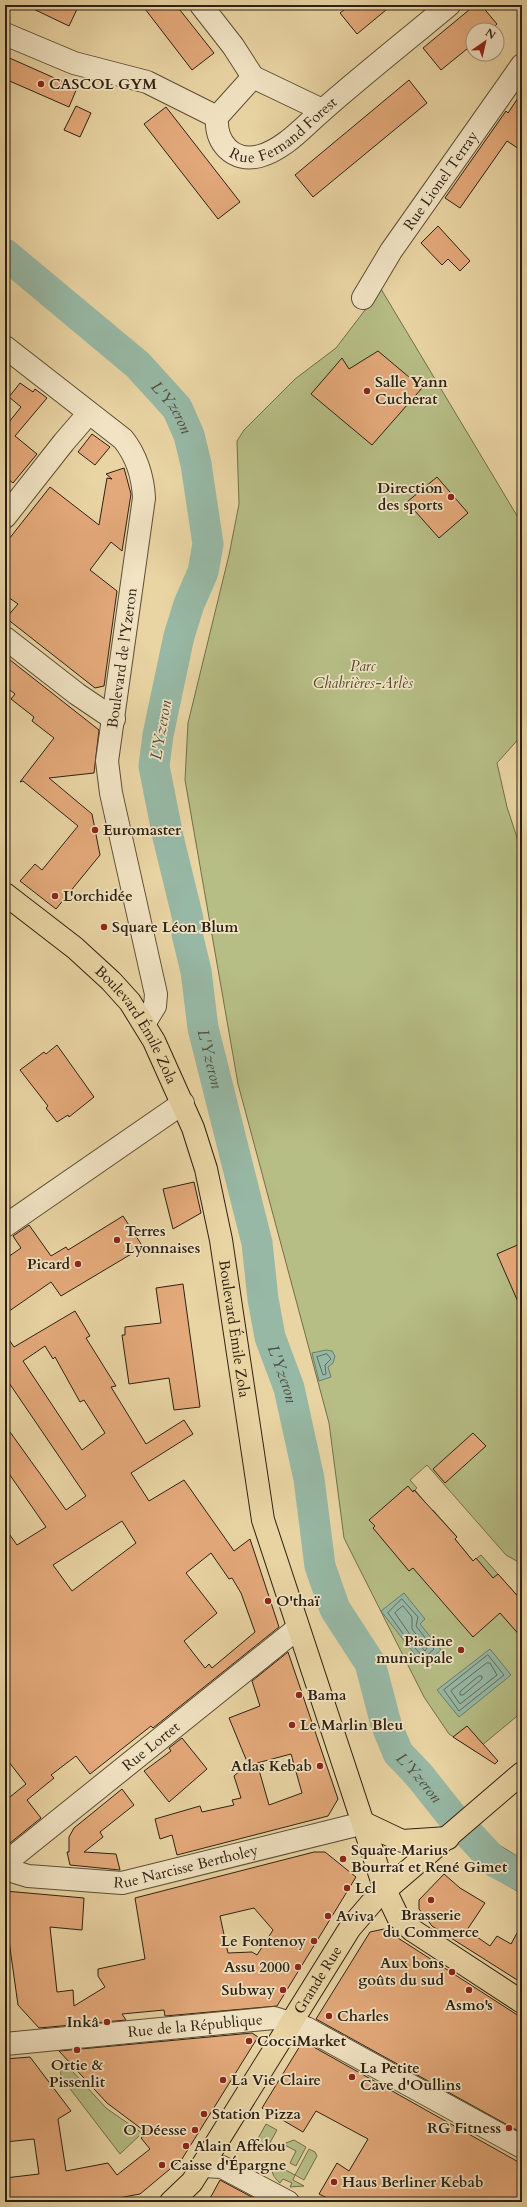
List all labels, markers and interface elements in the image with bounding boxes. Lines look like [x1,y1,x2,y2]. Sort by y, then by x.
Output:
north arrow [465,22,505,62]
text: N [482,25,499,43]
place label: CASCOL GYM [49,74,157,94]
marker: CASCOL GYM [36,79,46,89]
street label: Rue Fernand Forest [226,92,341,168]
street label: Rue Lionel Terray [399,127,483,234]
place label: Salle Yann Cucherat [375,372,448,409]
water label: L'Yzeron [146,377,197,438]
marker: Salle Yann Cucherat [362,386,372,396]
place label: Direction des sports [377,478,443,515]
marker: Direction des sports [446,492,456,502]
street label: Boulevard de l'Yzeron [102,586,142,729]
park label: Parc Chabrières-Arlès [313,656,413,693]
water label: L'Yzeron [145,698,177,762]
place label: Euromaster [103,820,182,840]
marker: Euromaster [90,825,100,835]
place label: L'orchidée [63,886,133,906]
marker: L'orchidée [50,891,60,901]
place label: Square Léon Blum [112,917,239,937]
marker: Square Léon Blum [99,922,109,932]
street label: Boulevard Émile Zola [91,961,182,1088]
water label: L'Yzeron [192,1027,228,1091]
place label: Terres Lyonnaises [125,1221,200,1258]
marker: Terres Lyonnaises [112,1235,122,1245]
place label: Picard [27,1254,70,1274]
marker: Picard [73,1259,83,1269]
street label: Boulevard Émile Zola [214,1259,255,1399]
water label: L'Yzeron [262,1342,302,1405]
place label: O'thaï [276,1591,320,1611]
marker: O'thaï [263,1596,273,1606]
place label: Piscine municipale [376,1631,453,1668]
marker: Piscine municipale [456,1645,466,1655]
place label: Bama [307,1685,347,1705]
marker: Bama [294,1690,304,1700]
place label: Le Marlin Bleu [300,1715,403,1735]
street label: Rue Lortet [118,1717,184,1775]
marker: Le Marlin Bleu [287,1720,297,1730]
water label: L'Yzeron [391,1748,447,1808]
place label: Atlas Kebab [231,1756,312,1776]
marker: Atlas Kebab [315,1761,325,1771]
street label: Rue Narcisse Bertholey [113,1840,260,1893]
place label: Square Marius Bourrat et René Gimet [351,1840,508,1877]
marker: Square Marius Bourrat et René Gimet [338,1854,348,1864]
place label: Lcl [355,1878,377,1898]
marker: Lcl [342,1883,352,1893]
marker: Brasserie du Commerce [426,1895,436,1905]
place label: Brasserie du Commerce [383,1905,479,1942]
place label: Aviva [336,1906,375,1926]
marker: Aviva [323,1911,333,1921]
place label: Le Fontenoy [221,1931,306,1951]
marker: Le Fontenoy [309,1936,319,1946]
street label: Grande Rue [289,1942,347,2018]
place label: Aux bons goûts du sud [358,1953,444,1990]
place label: Assu 2000 [224,1957,290,1977]
marker: Assu 2000 [293,1962,303,1972]
marker: Aux bons goûts du sud [447,1967,457,1977]
place label: Subway [222,1980,275,2000]
marker: Subway [278,1985,288,1995]
marker: Asmo's [464,1985,474,1995]
place label: Asmo's [445,1995,493,2015]
place label: Charles [337,2006,389,2026]
street label: Rue de la République [127,2009,264,2042]
marker: Charles [324,2011,334,2021]
place label: Inkâ [67,2012,100,2032]
marker: Inkâ [102,2017,112,2027]
place label: CocciMarket [257,2031,347,2051]
marker: CocciMarket [244,2036,254,2046]
marker: Ortie & Pissenlit [72,2045,82,2055]
place label: Ortie & Pissenlit [49,2055,106,2092]
place label: La Petite Cave d'Oullins [360,2058,461,2095]
place label: La Vie Claire [231,2070,321,2090]
marker: La Petite Cave d'Oullins [347,2072,357,2082]
marker: La Vie Claire [218,2075,228,2085]
place label: Station Pizza [212,2104,301,2124]
marker: Station Pizza [199,2109,209,2119]
place label: RG Fitness [427,2118,501,2138]
place label: O Déesse [123,2120,187,2140]
marker: RG Fitness [504,2123,514,2133]
marker: O Déesse [190,2125,200,2135]
place label: Alain Affelou [194,2136,286,2156]
marker: Alain Affelou [181,2141,191,2151]
place label: Caisse d'Épargne [170,2155,286,2175]
marker: Caisse d'Épargne [157,2160,167,2170]
place label: Haus Berliner Kebab [342,2172,484,2192]
marker: Haus Berliner Kebab [329,2177,339,2187]

